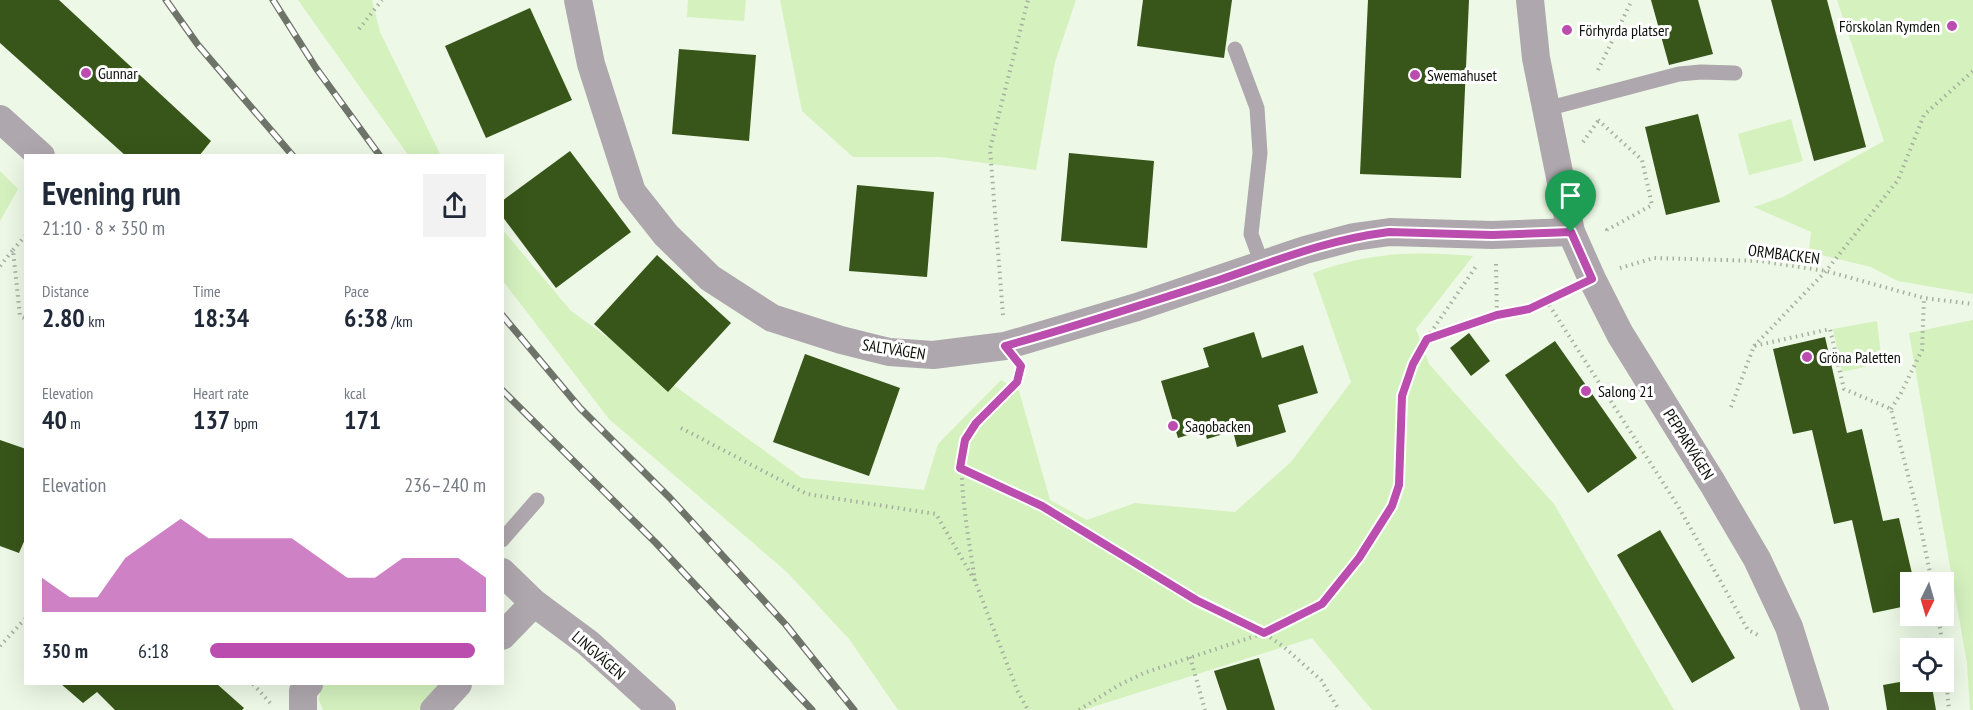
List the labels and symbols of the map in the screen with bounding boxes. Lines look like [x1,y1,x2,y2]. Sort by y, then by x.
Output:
place label: Förskolan Rymden [1839,16,1940,36]
marker: Förskolan Rymden [1945,19,1959,33]
place label: Förhyrda platser [1579,20,1670,40]
marker: Förhyrda platser [1560,23,1574,37]
place label: Gunnar [98,63,138,83]
place label: Swemahuset [1427,65,1498,85]
marker: Gunnar [79,66,93,80]
marker: Swemahuset [1408,68,1422,82]
pin [1545,170,1596,232]
street label: ORMBACKEN [1747,240,1821,268]
street label: SALTVÄGEN [861,334,927,364]
place label: Gröna Paletten [1819,347,1901,367]
marker: Gröna Paletten [1800,350,1814,364]
place label: Salong 21 [1598,381,1654,401]
marker: Salong 21 [1579,384,1593,398]
street label: PEPPARVÄGEN [1659,405,1719,483]
place label: Sagobacken [1185,416,1251,436]
marker: Sagobacken [1166,419,1180,433]
north arrow [1900,572,1954,626]
street label: LINGVÄGEN [568,626,630,684]

